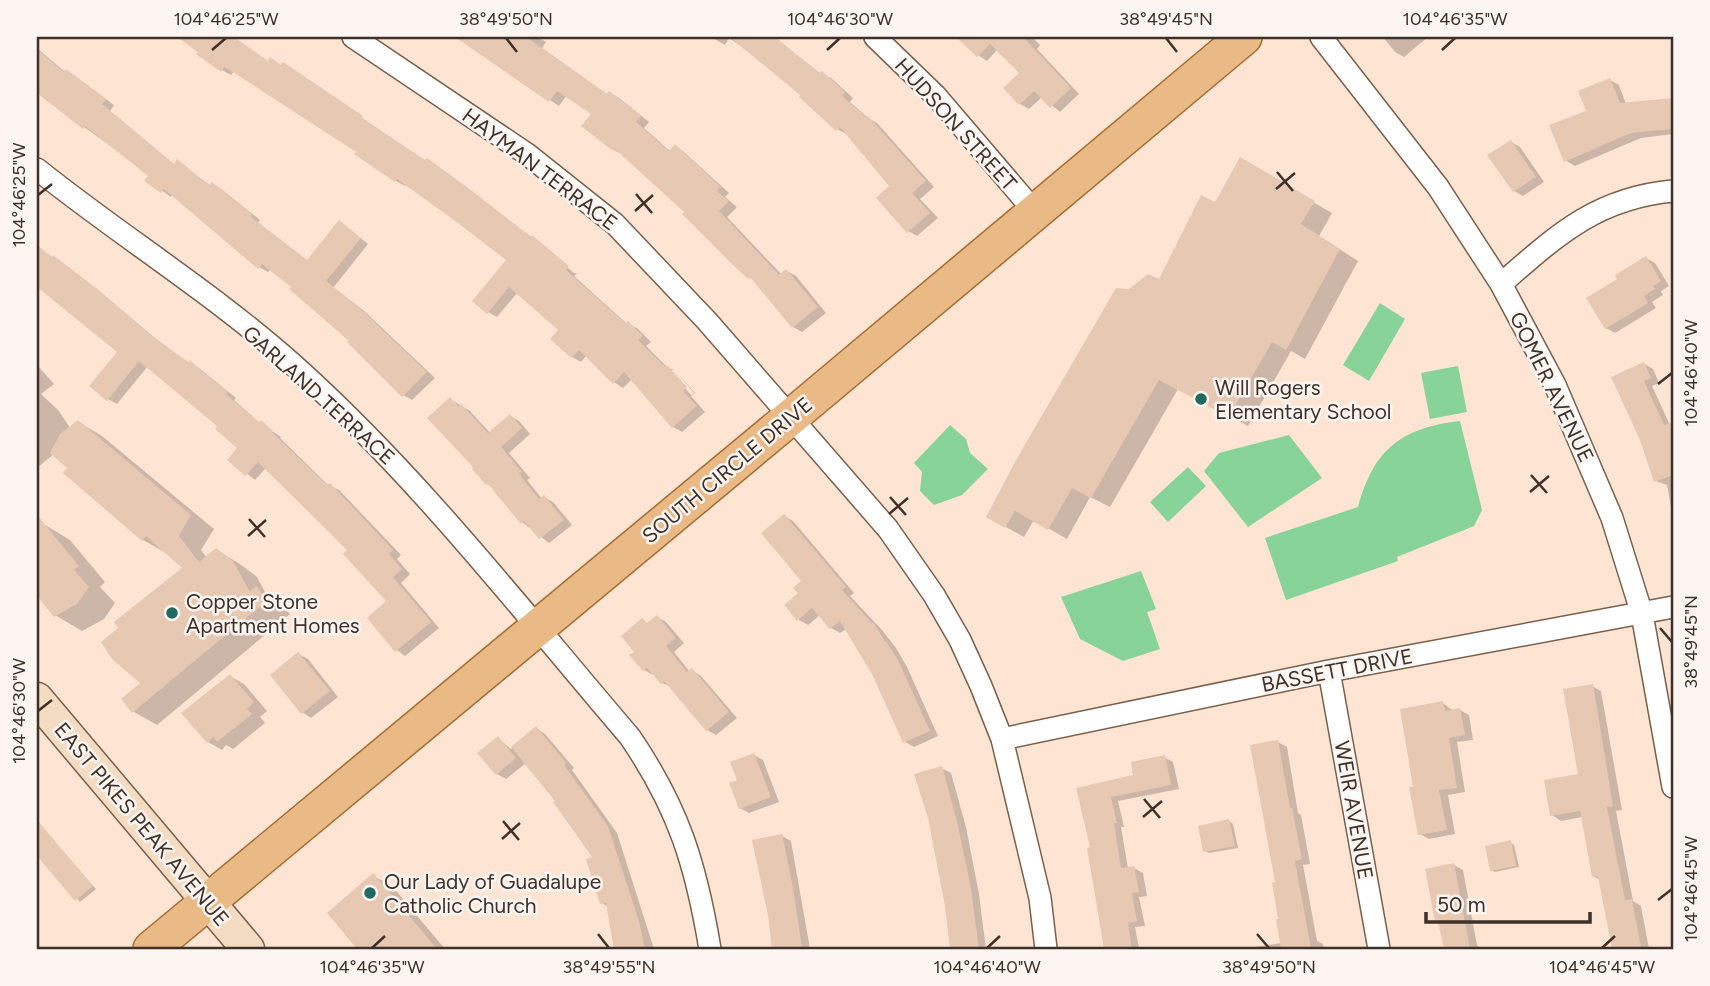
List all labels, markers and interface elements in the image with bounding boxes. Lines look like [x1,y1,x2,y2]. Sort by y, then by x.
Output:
text: 104°46'25"W [173,8,279,30]
text: 38°49'50"N [459,8,553,30]
text: 104°46'30"W [787,8,894,30]
text: 38°49'45"N [1119,8,1213,30]
text: 104°46'35"W [1403,8,1508,30]
street label: HUDSON STREET [890,53,1022,196]
street label: HAYMAN TERRACE [458,103,622,235]
text: 104°46'25"W [8,142,30,248]
street label: GOMER AVENUE [1505,308,1599,466]
text: 104°46'40"W [1680,319,1702,427]
street label: GARLAND TERRACE [238,320,400,470]
place label: Will Rogers Elementary School [1215,375,1391,424]
marker: Will Rogers Elementary School [1193,391,1209,407]
street label: SOUTH CIRCLE DRIVE [637,392,817,548]
place label: Copper Stone Apartment Homes [186,589,360,638]
text: 38°49'45"N [1680,595,1702,689]
marker: Copper Stone Apartment Homes [164,605,180,621]
street label: BASSETT DRIVE [1259,643,1415,697]
text: 104°46'30"W [8,657,30,764]
street label: EAST PIKES PEAK AVENUE [49,717,235,931]
street label: WEIR AVENUE [1329,739,1379,881]
text: 104°46'45"W [1680,835,1702,942]
place label: Our Lady of Guadalupe Catholic Church [384,869,601,918]
scale bar [1426,881,1591,925]
marker: Our Lady of Guadalupe Catholic Church [362,885,378,901]
text: 50 m [1437,892,1486,917]
text: 104°46'35"W [320,956,425,978]
text: 38°49'55"N [563,956,655,978]
text: 104°46'40"W [933,956,1041,978]
text: 38°49'50"N [1222,956,1316,978]
text: 104°46'45"W [1549,956,1656,978]

